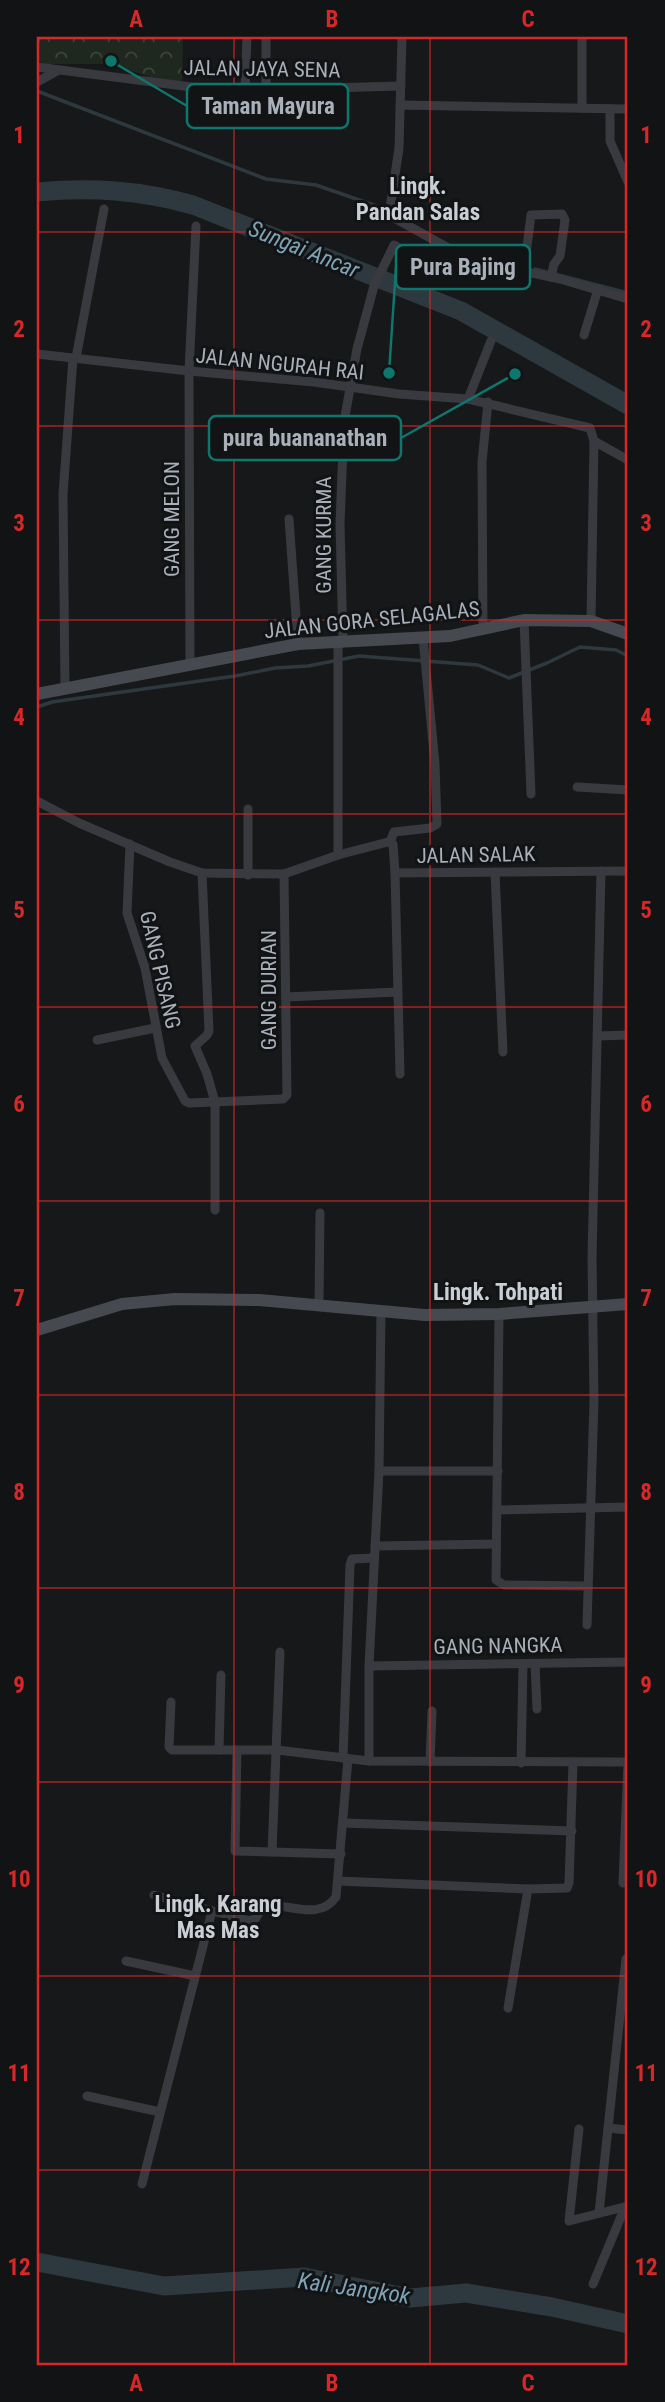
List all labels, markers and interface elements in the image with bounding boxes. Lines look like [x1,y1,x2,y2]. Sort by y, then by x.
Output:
text: A [129,6,143,33]
text: B [326,6,338,33]
text: C [521,6,535,33]
street label: JALAN JAYA SENA [183,56,341,82]
callout: Taman Mayura [187,84,348,128]
text: Taman Mayura [201,93,335,120]
text: 1 [13,122,25,149]
text: 1 [640,122,652,149]
district label: Lingk. Pandan Salas [356,173,480,226]
water label: Sungai Ancar [245,215,364,284]
callout: Pura Bajing [396,245,530,289]
text: Pura Bajing [410,254,516,281]
text: 2 [13,316,25,343]
text: 2 [640,316,652,343]
street label: JALAN NGURAH RAI [195,343,365,385]
callout: pura buananathan [209,416,401,460]
text: pura buananathan [223,425,387,452]
street label: GANG MELON [160,461,184,577]
street label: GANG KURMA [312,476,336,594]
text: 3 [13,510,25,537]
text: 3 [640,510,652,537]
street label: JALAN GORA SELAGALAS [263,597,481,643]
text: 4 [13,704,25,731]
text: 4 [640,704,652,731]
street label: JALAN SALAK [416,842,536,868]
text: 5 [13,897,25,924]
text: 5 [640,897,652,924]
street label: GANG PISANG [135,909,185,1031]
street label: GANG DURIAN [257,930,281,1050]
text: 6 [13,1091,25,1118]
text: 6 [640,1091,652,1118]
district label: Lingk. Tohpati [433,1279,563,1306]
text: 7 [13,1285,25,1312]
text: 7 [640,1285,652,1312]
text: 8 [13,1479,25,1506]
text: 8 [640,1479,652,1506]
street label: GANG NANGKA [433,1633,563,1659]
text: 9 [13,1672,25,1699]
text: 9 [640,1672,652,1699]
text: 10 [7,1866,31,1893]
text: 10 [634,1866,658,1893]
district label: Lingk. Karang Mas Mas [154,1891,282,1944]
text: 11 [7,2060,31,2087]
text: 11 [634,2060,658,2087]
text: 12 [7,2254,31,2281]
text: 12 [634,2254,658,2281]
water label: Kali Jangkok [296,2267,413,2310]
text: A [129,2370,143,2397]
text: B [326,2370,338,2397]
text: C [521,2370,535,2397]

